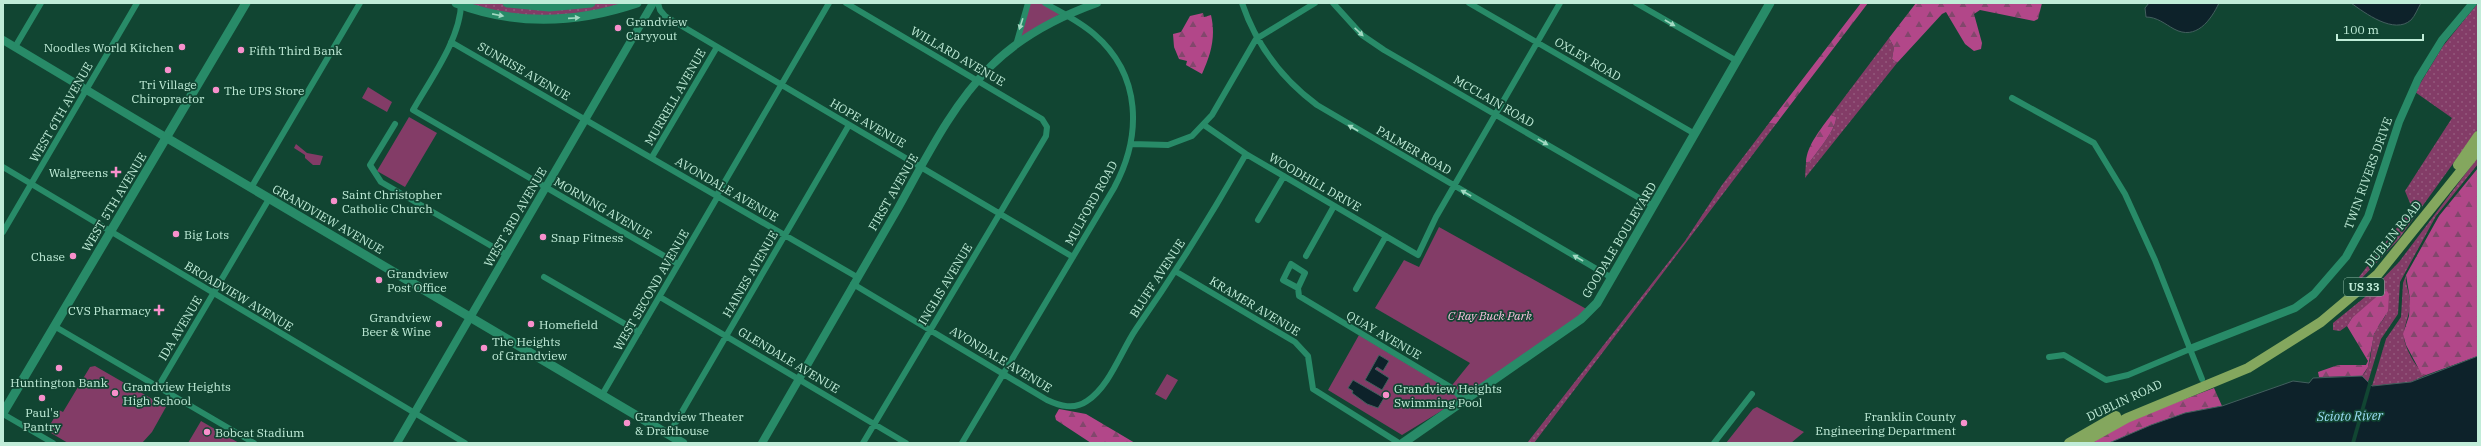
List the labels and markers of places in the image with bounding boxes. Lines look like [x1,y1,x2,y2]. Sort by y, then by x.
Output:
place label: Grandview Caryyout [626,14,688,43]
marker: Grandview Caryyout [613,23,623,33]
place label: Noodles World Kitchen [44,40,174,55]
marker: Noodles World Kitchen [177,42,187,52]
place label: Fifth Third Bank [249,43,342,58]
marker: Fifth Third Bank [236,45,246,55]
marker: Tri Village Chiropractor [163,65,173,75]
place label: Tri Village Chiropractor [132,77,205,106]
place label: The UPS Store [224,83,305,98]
marker: The UPS Store [211,85,221,95]
place label: Walgreens [49,165,108,180]
marker: Walgreens [111,167,121,177]
place label: Saint Christopher Catholic Church [342,187,443,216]
marker: Saint Christopher Catholic Church [329,196,339,206]
place label: Big Lots [184,227,229,242]
marker: Big Lots [171,229,181,239]
place label: Snap Fitness [551,230,624,245]
marker: Snap Fitness [538,232,548,242]
place label: Chase [31,249,65,264]
marker: Chase [68,251,78,261]
place label: Grandview Post Office [387,266,449,295]
marker: Grandview Post Office [374,275,384,285]
place label: CVS Pharmacy [68,303,152,318]
marker: CVS Pharmacy [154,305,164,315]
place label: Grandview Beer & Wine [361,310,432,339]
place label: Homefield [539,317,598,332]
marker: Grandview Beer & Wine [434,319,444,329]
marker: Homefield [526,319,536,329]
place label: The Heights of Grandview [492,334,568,363]
marker: The Heights of Grandview [479,343,489,353]
marker: Huntington Bank [54,363,64,373]
place label: Huntington Bank [10,375,108,390]
place label: Grandview Heights High School [123,379,231,408]
place label: Grandview Heights Swimming Pool [1394,381,1502,410]
marker: Grandview Heights High School [110,388,120,398]
marker: Grandview Heights Swimming Pool [1381,390,1391,400]
marker: Paul's Pantry [37,393,47,403]
place label: Paul's Pantry [23,405,62,434]
place label: Grandview Theater & Drafthouse [635,409,744,438]
place label: Franklin County Engineering Department [1815,409,1957,438]
marker: Grandview Theater & Drafthouse [622,418,632,428]
marker: Franklin County Engineering Department [1959,418,1969,428]
place label: Bobcat Stadium [215,425,305,440]
marker: Bobcat Stadium [202,427,212,437]

